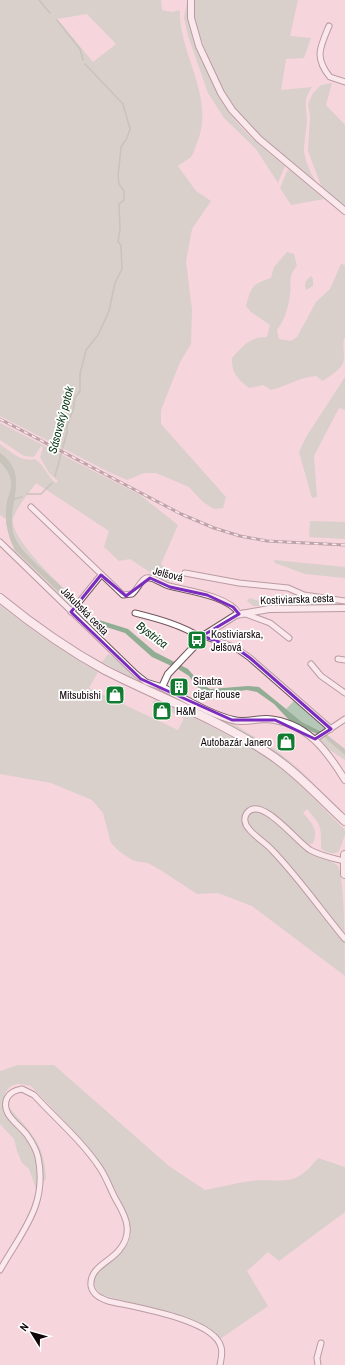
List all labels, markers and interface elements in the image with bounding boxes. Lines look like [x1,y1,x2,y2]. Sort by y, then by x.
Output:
water label: Sásovský potok [44,384,78,455]
street label: Jelšová [151,563,185,585]
street label: Jakubská cesta [58,584,112,638]
street label: Kostiviarska cesta [260,591,334,607]
water label: Bystrica [133,618,171,652]
place label: Kostiviarska, Jelšová [211,627,263,654]
bus stop icon: Kostiviarska, Jelšová [186,629,208,651]
place label: Sinatra cigar house [193,674,240,701]
building icon: Sinatra cigar house [168,676,190,698]
shop icon: Mitsubishi [104,684,126,706]
place label: Mitsubishi [59,688,101,702]
shop icon: H&M [151,700,173,722]
place label: H&M [176,704,196,718]
shop icon: Autobazár Janero [275,731,297,753]
place label: Autobazár Janero [200,735,272,749]
north arrow [12,1313,52,1353]
text: N [16,1320,32,1334]

